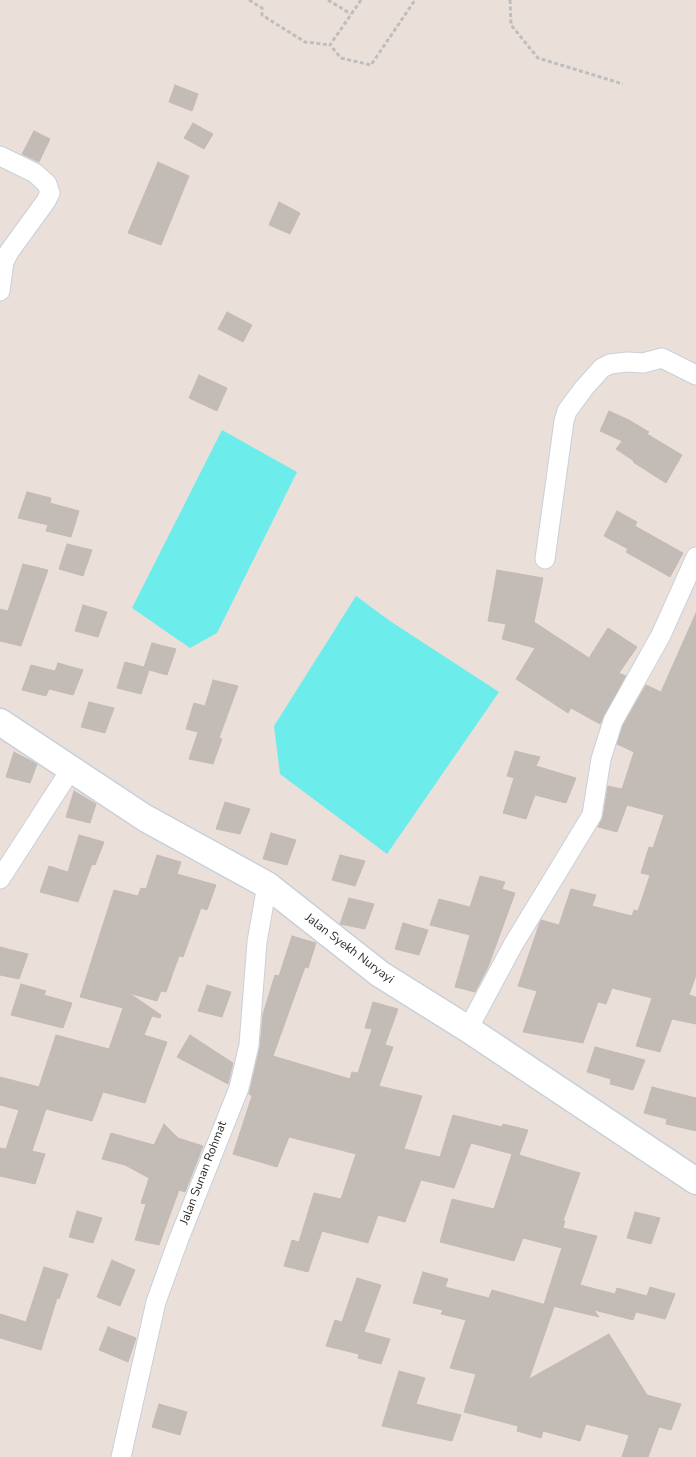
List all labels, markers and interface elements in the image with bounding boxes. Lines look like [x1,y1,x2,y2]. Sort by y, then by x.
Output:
street label: Jalan Syekh Nuryayi [302,911,396,987]
street label: Jalan Sunan Rohmat [178,1119,230,1227]

